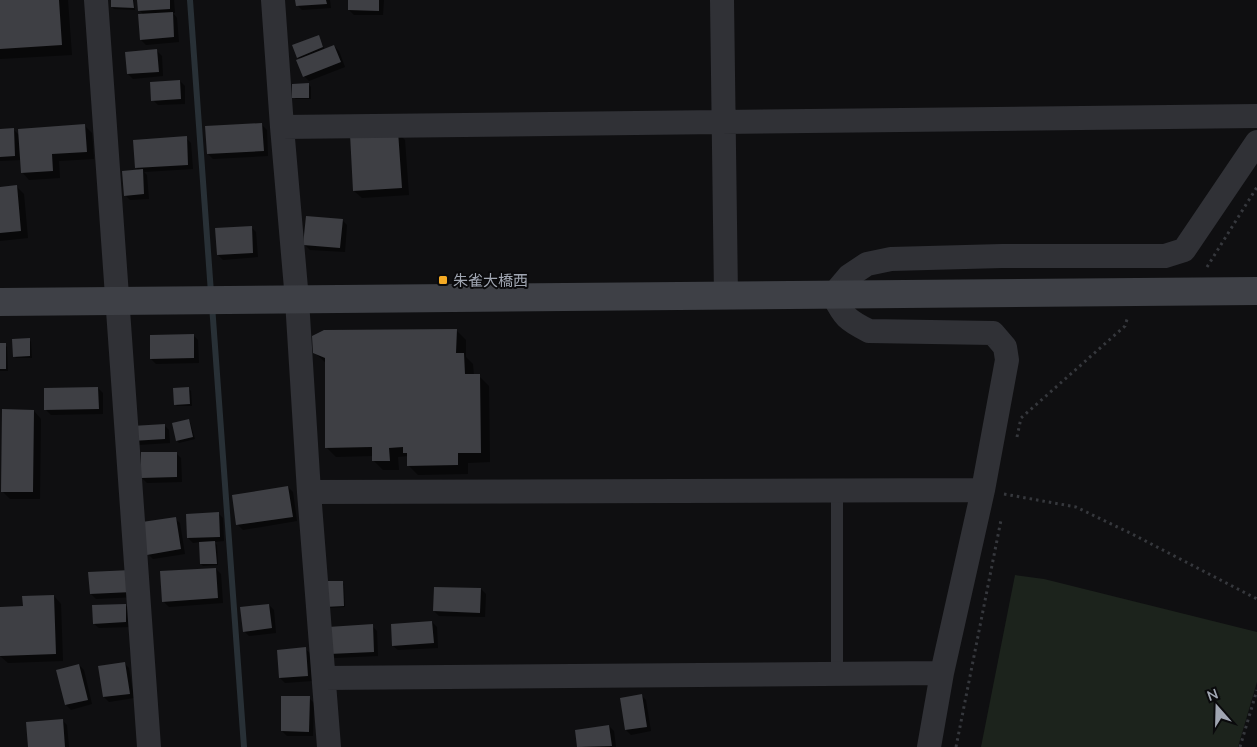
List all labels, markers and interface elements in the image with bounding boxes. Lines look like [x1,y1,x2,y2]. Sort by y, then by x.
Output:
place label: 朱雀大橋西 [453,271,528,290]
marker: 朱雀大橋西 [437,274,449,286]
north arrow [1192,682,1242,732]
text: N [1205,685,1221,705]

